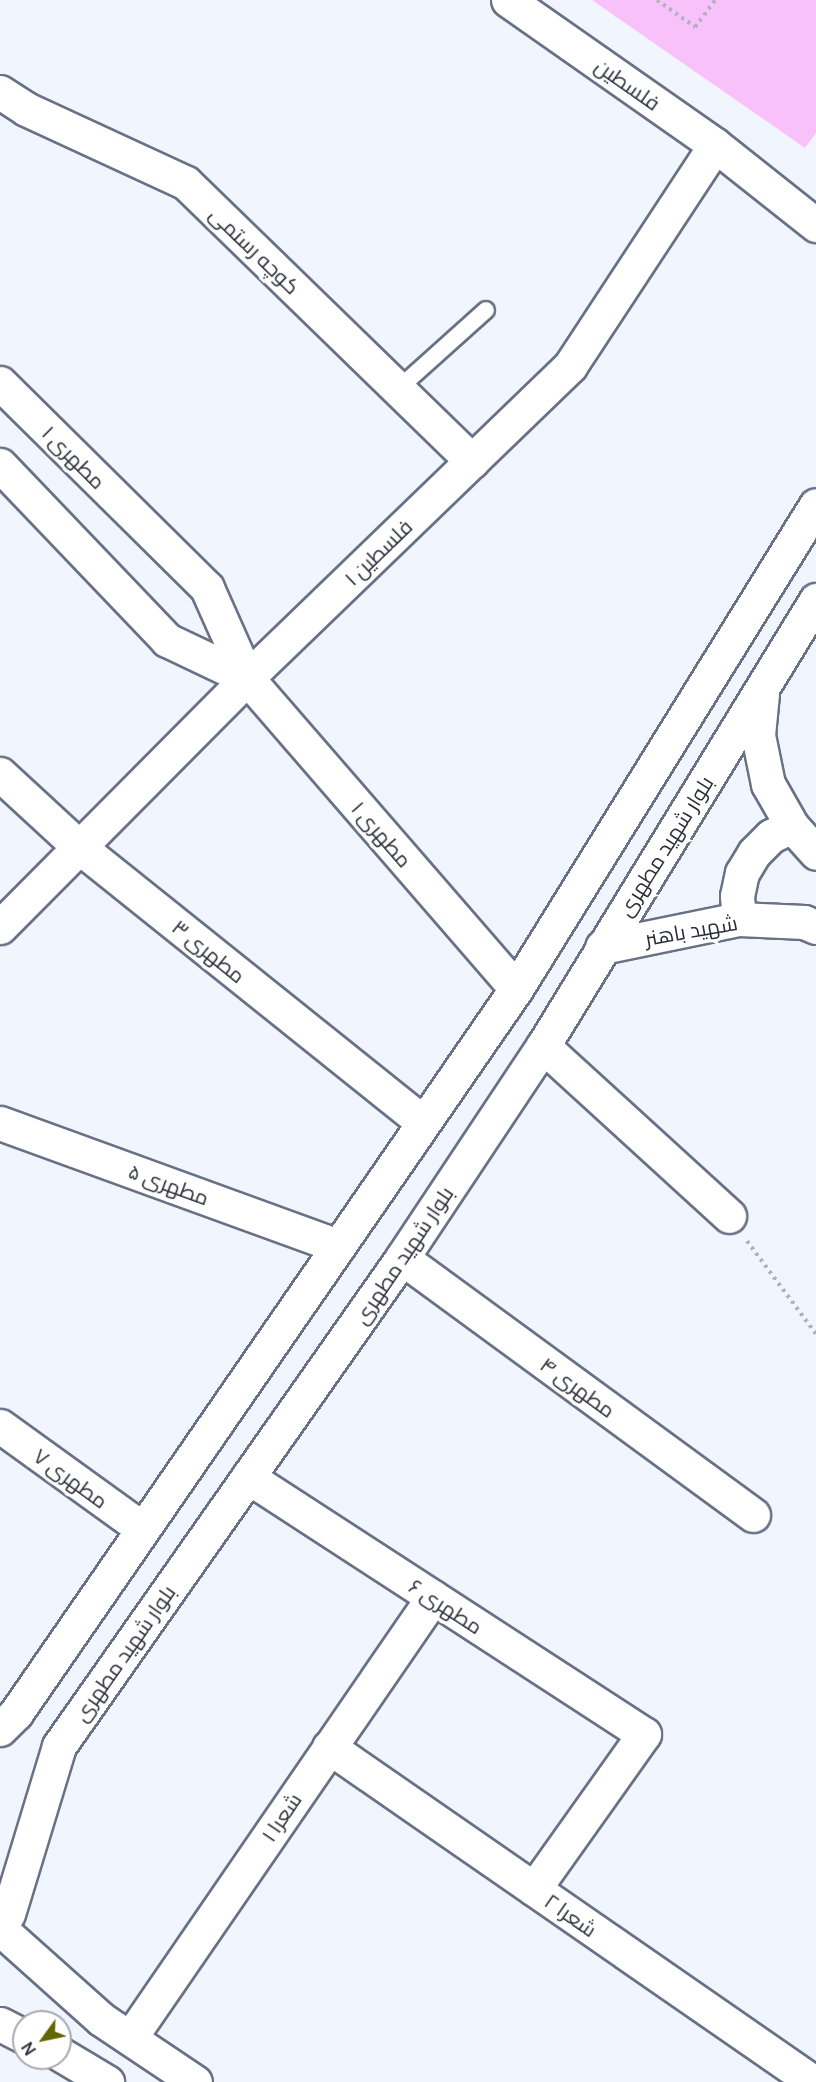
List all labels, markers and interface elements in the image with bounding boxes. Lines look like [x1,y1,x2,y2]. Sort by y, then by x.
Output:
street label: فلسطین [591,53,665,115]
street label: کوچه رستمی [205,201,305,299]
street label: مطهری ۱ [37,420,111,494]
street label: فلسطین ۱ [339,514,417,590]
street label: بلوار شهید مطهری [612,771,718,921]
street label: مطهری ۱ [347,796,417,872]
street label: شهید باهنر [643,909,739,951]
street label: مطهری ۳ [167,914,251,988]
street label: مطهری ۵ [125,1158,213,1210]
street label: بلوار شهید مطهری [348,1181,458,1329]
street label: مطهری ۴ [536,1351,620,1423]
street label: مطهری ۷ [29,1443,113,1513]
street label: مطهری ۶ [405,1573,487,1639]
street label: بلوار شهید مطهری [68,1580,180,1726]
street label: شعرا ۱ [256,1788,306,1846]
street label: شعرا ۲ [540,1888,602,1942]
north arrow [12,2010,72,2070]
text: N [16,2038,41,2060]

